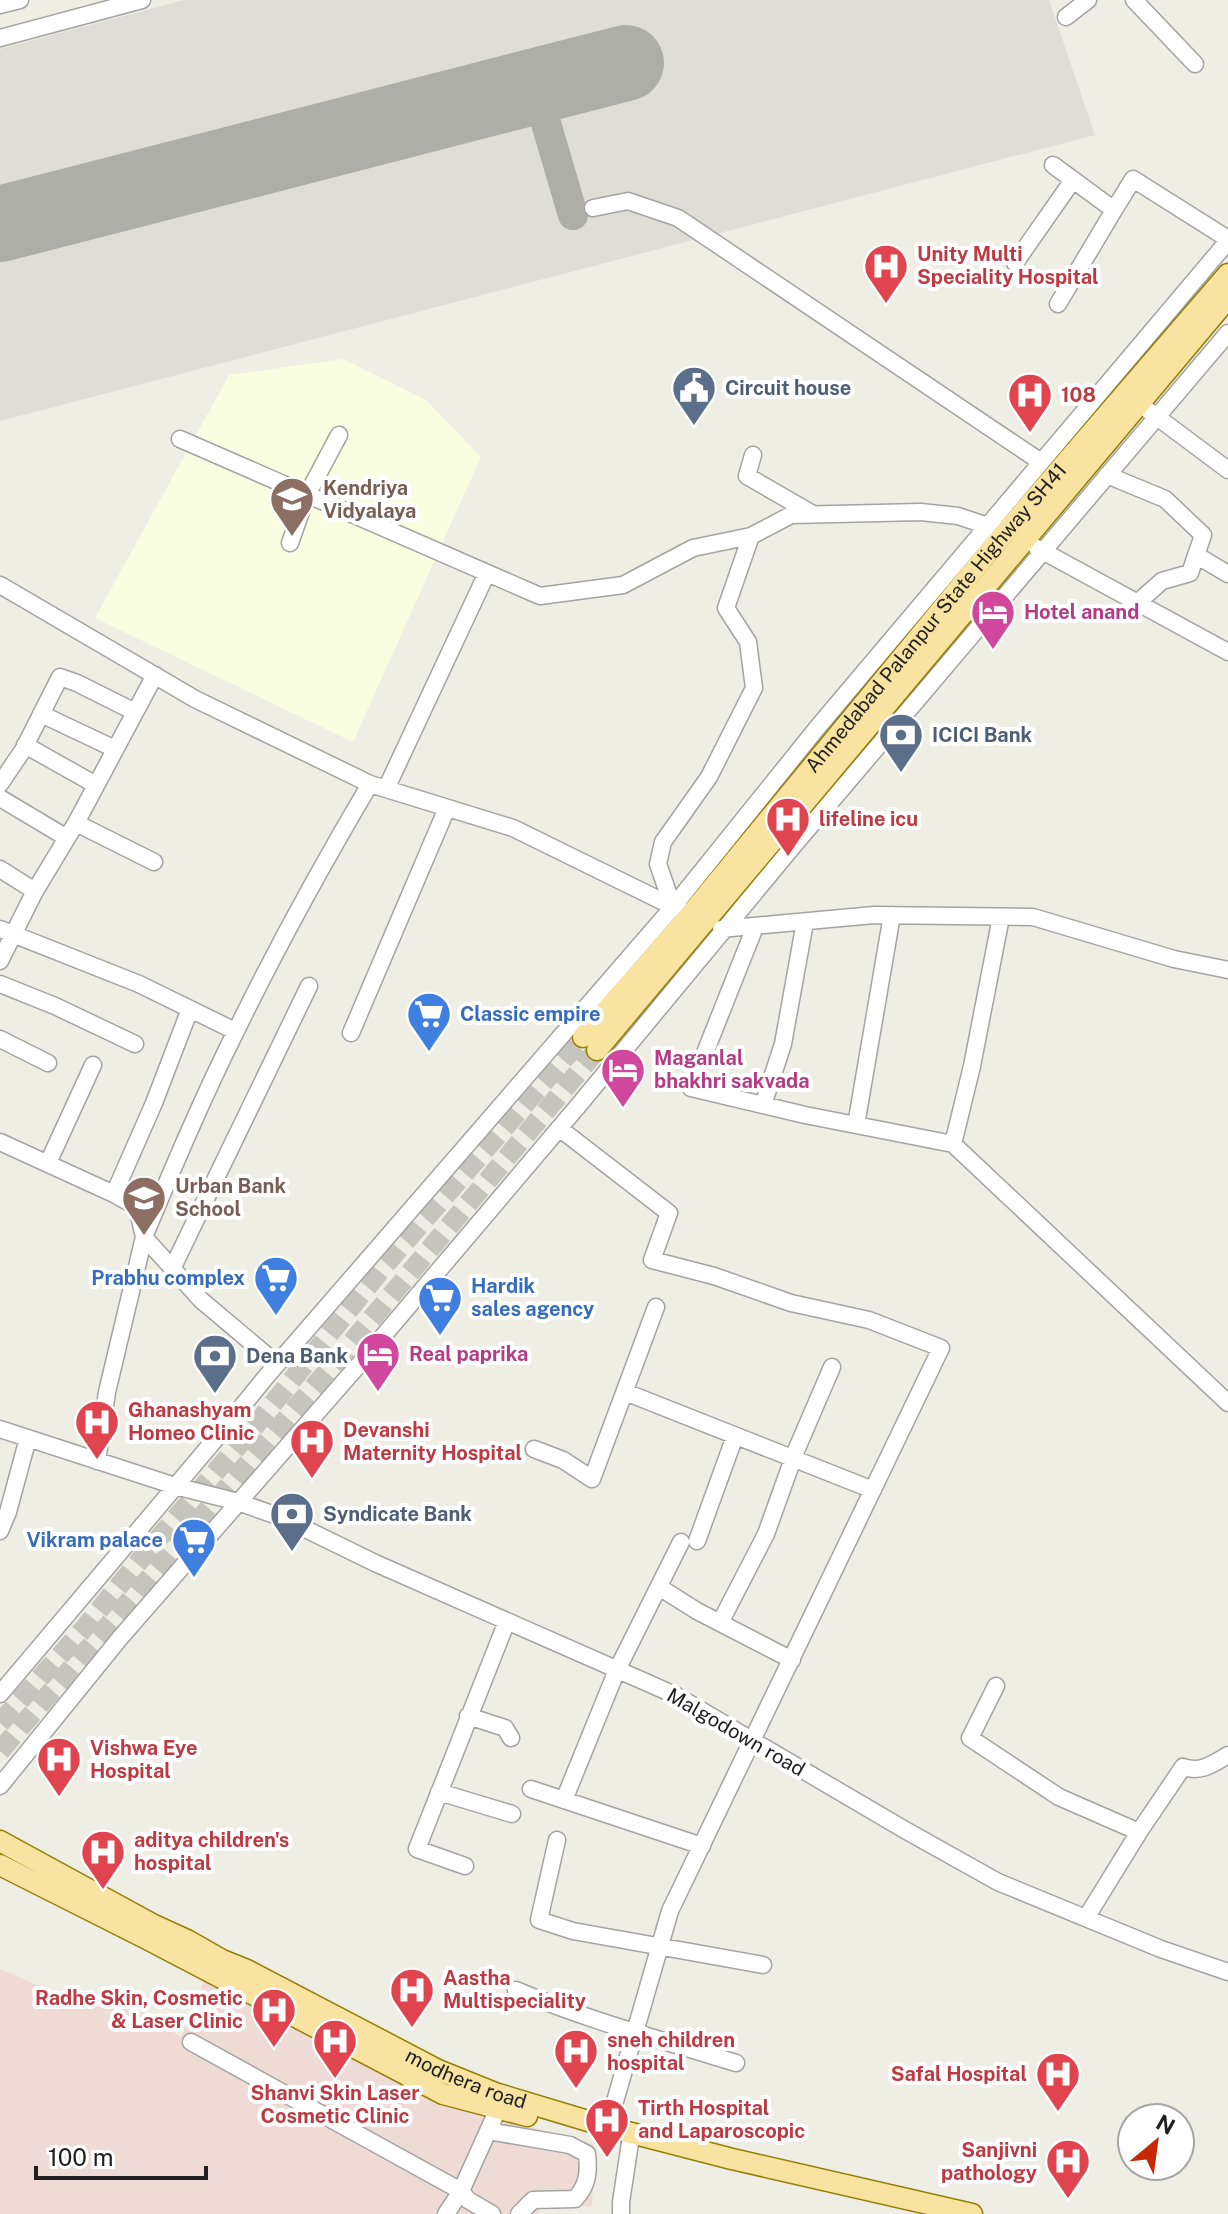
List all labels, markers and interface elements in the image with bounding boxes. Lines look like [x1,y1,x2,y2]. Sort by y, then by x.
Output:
hospital icon: Unity Multi Speciality Hospital [862,242,910,305]
place label: Unity Multi Speciality Hospital [917,242,1099,289]
public building icon: Circuit house [670,364,718,427]
hospital icon: 108 [1006,371,1054,434]
place label: Circuit house [725,376,851,400]
place label: 108 [1061,383,1096,407]
street label: Ahmedabad Palanpur State Highway SH41 [800,458,1072,777]
school or university icon: Kendriya Vidyalaya [268,475,316,538]
place label: Kendriya Vidyalaya [323,476,416,523]
hotel icon: Hotel anand [969,588,1017,651]
place label: Hotel anand [1024,600,1139,624]
bank icon: ICICI Bank [877,711,925,774]
place label: ICICI Bank [932,723,1033,747]
hospital icon: lifeline icu [764,795,812,858]
place label: lifeline icu [819,807,918,831]
supermarket icon: Classic empire [405,990,453,1053]
place label: Classic empire [460,1002,600,1026]
hotel icon: Maganlal bhakhri sakvada [599,1046,647,1109]
place label: Maganlal bhakhri sakvada [654,1046,810,1093]
school or university icon: Urban Bank School [120,1174,168,1237]
place label: Urban Bank School [175,1174,286,1221]
supermarket icon: Prabhu complex [252,1254,300,1317]
place label: Prabhu complex [91,1266,245,1290]
supermarket icon: Hardik sales agency [416,1274,464,1337]
place label: Hardik sales agency [471,1274,594,1321]
hotel icon: Real paprika [354,1330,402,1393]
bank icon: Dena Bank [191,1332,239,1395]
place label: Real paprika [409,1342,528,1366]
place label: Dena Bank [246,1344,348,1368]
hospital icon: Ghanashyam Homeo Clinic [73,1398,121,1461]
place label: Ghanashyam Homeo Clinic [128,1398,254,1445]
hospital icon: Devanshi Maternity Hospital [288,1417,336,1480]
place label: Devanshi Maternity Hospital [343,1418,522,1465]
bank icon: Syndicate Bank [268,1490,316,1553]
place label: Syndicate Bank [323,1502,472,1526]
supermarket icon: Vikram palace [170,1516,218,1579]
place label: Vikram palace [27,1528,163,1552]
street label: Malgodown road [663,1683,809,1781]
hospital icon: Vishwa Eye Hospital [35,1735,83,1798]
place label: Vishwa Eye Hospital [90,1736,198,1783]
hospital icon: aditya children's hospital [79,1828,127,1891]
place label: aditya children's hospital [134,1828,289,1875]
hospital icon: Aastha Multispeciality [388,1966,436,2029]
place label: Aastha Multispeciality [443,1966,586,2013]
place label: Radhe Skin, Cosmetic & Laser Clinic [35,1986,243,2033]
hospital icon: Radhe Skin, Cosmetic & Laser Clinic [250,1986,298,2049]
hospital icon: Shanvi Skin Laser Cosmetic Clinic [311,2017,359,2080]
hospital icon: sneh children hospital [552,2027,600,2090]
place label: sneh children hospital [607,2028,735,2075]
street label: modhera road [402,2043,530,2114]
hospital icon: Safal Hospital [1034,2050,1082,2113]
place label: Safal Hospital [891,2062,1027,2086]
place label: Shanvi Skin Laser Cosmetic Clinic [251,2081,419,2128]
hospital icon: Tirth Hospital and Laparoscopic [583,2096,631,2159]
place label: Tirth Hospital and Laparoscopic [638,2096,805,2143]
north arrow [1116,2102,1196,2182]
text: N [1152,2109,1180,2140]
scale bar [36,2130,206,2180]
hospital icon: Sanjivni pathology [1044,2137,1092,2200]
place label: Sanjivni pathology [941,2138,1037,2185]
text: 100 m [48,2143,114,2171]

